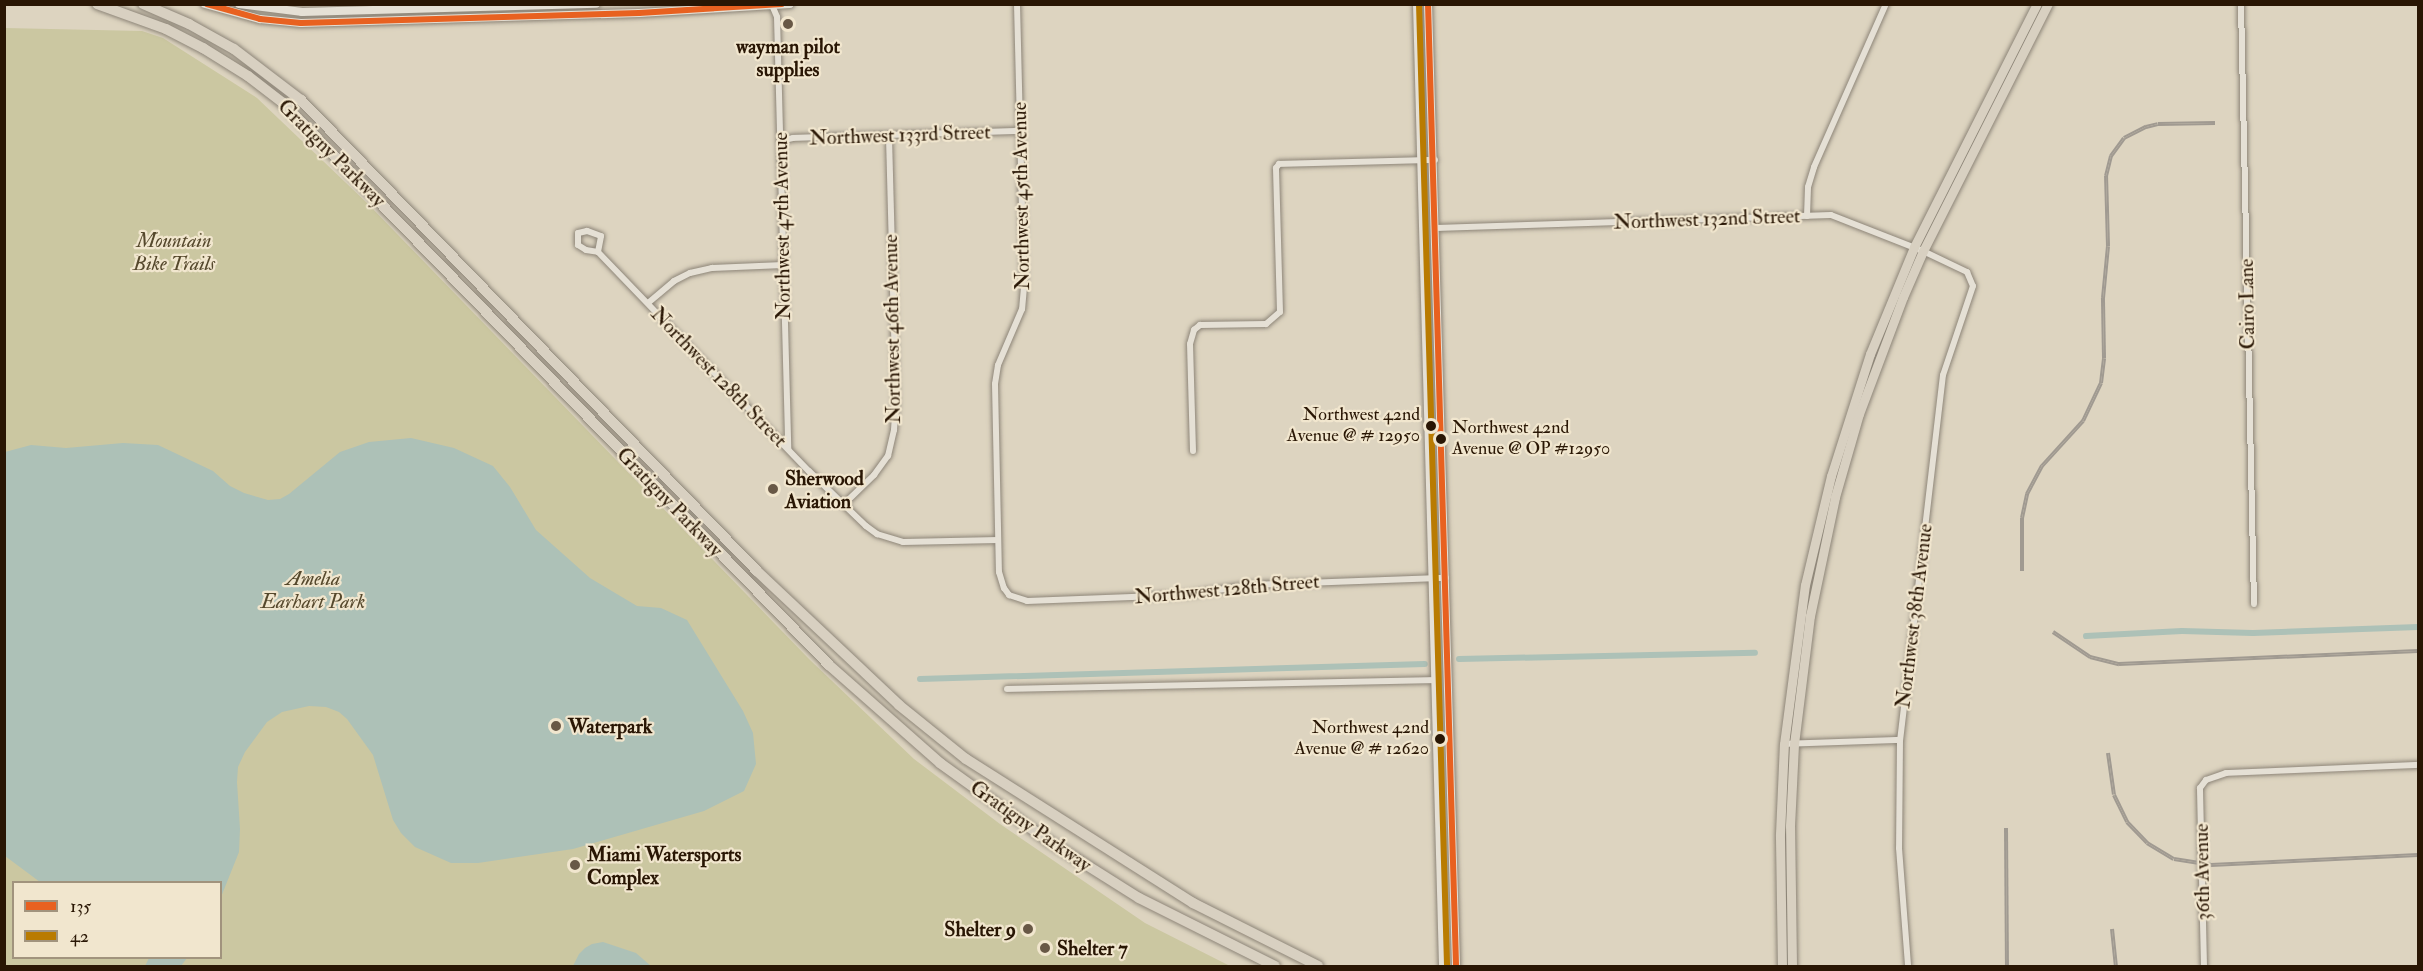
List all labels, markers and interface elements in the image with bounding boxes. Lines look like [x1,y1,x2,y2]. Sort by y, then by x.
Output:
marker: wayman pilot supplies [781,17,795,31]
place label: wayman pilot supplies [736,34,840,81]
street label: Gratigny Parkway [273,94,391,212]
street label: Northwest 45th Avenue [1007,102,1035,290]
street label: Northwest 133rd Street [809,120,991,150]
street label: Northwest 47th Avenue [768,132,796,320]
street label: Northwest 132nd Street [1613,204,1801,234]
park label: Mountain Bike Trails [133,228,215,275]
street label: Northwest 46th Avenue [878,234,906,424]
street label: Cairo Lane [2234,258,2260,350]
street label: Northwest 128th Street [646,302,792,452]
place label: Northwest 42nd Avenue @ # 12950 [1287,405,1420,448]
place label: Northwest 42nd Avenue @ OP #12950 [1452,418,1610,460]
marker: Northwest 42nd Avenue @ # 12950 [1425,420,1437,432]
marker: Northwest 42nd Avenue @ OP #12950 [1435,433,1447,445]
street label: Gratigny Parkway [612,442,728,562]
place label: Sherwood Aviation [785,466,864,513]
marker: Sherwood Aviation [766,482,780,496]
street label: Northwest 38th Avenue [1891,522,1937,710]
park label: Amelia Earhart Park [261,566,365,613]
street label: Northwest 128th Street [1134,569,1320,609]
place label: Waterpark [568,714,652,738]
place label: Northwest 42nd Avenue @ # 12620 [1295,718,1429,760]
marker: Waterpark [549,719,563,733]
marker: Northwest 42nd Avenue @ # 12620 [1434,733,1446,745]
street label: Gratigny Parkway [966,775,1096,877]
street label: 36th Avenue [2189,823,2215,921]
place label: Miami Watersports Complex [587,842,741,889]
marker: Miami Watersports Complex [568,858,582,872]
legend [12,881,222,959]
text: 135 [70,895,91,918]
place label: Shelter 9 [944,917,1016,941]
marker: Shelter 9 [1021,922,1035,936]
text: 42 [70,925,89,948]
place label: Shelter 7 [1057,936,1128,960]
marker: Shelter 7 [1038,941,1052,955]

